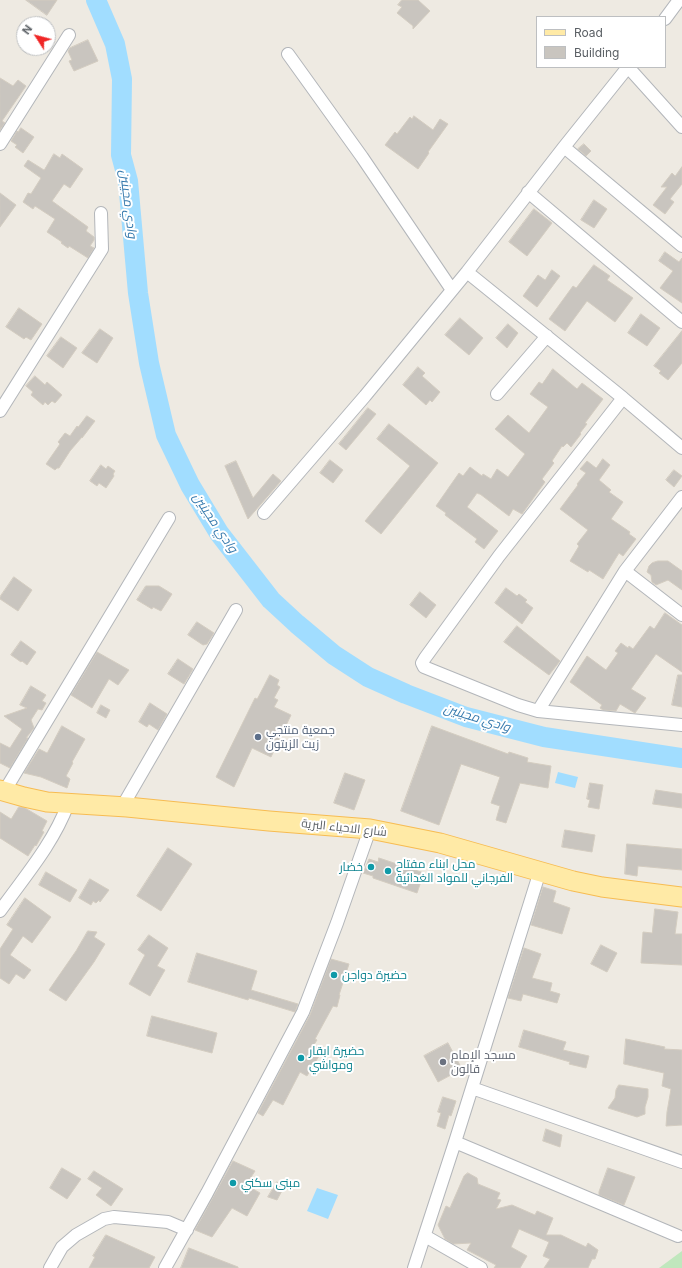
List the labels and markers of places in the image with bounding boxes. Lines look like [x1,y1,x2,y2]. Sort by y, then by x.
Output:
place label: جمعية منتجي زيت الزيتون [266,723,335,751]
marker: جمعية منتجي زيت الزيتون [253,732,263,742]
place label: محل ابناء مفتاح الفرجاني للمواد الغدائية [396,857,513,885]
place label: خضار [339,860,363,874]
marker: خضار [366,862,376,872]
marker: محل ابناء مفتاح الفرجاني للمواد الغدائية [383,866,393,876]
place label: حضيرة دواجن [342,968,407,982]
marker: حضيرة دواجن [329,970,339,980]
place label: حضيرة ابقار ومواشي [309,1044,364,1072]
place label: مسجد الإمام قالون [451,1048,516,1076]
marker: حضيرة ابقار ومواشي [296,1053,306,1063]
marker: مسجد الإمام قالون [438,1057,448,1067]
place label: مبنى سكني [241,1176,300,1190]
marker: مبنى سكني [228,1178,238,1188]

